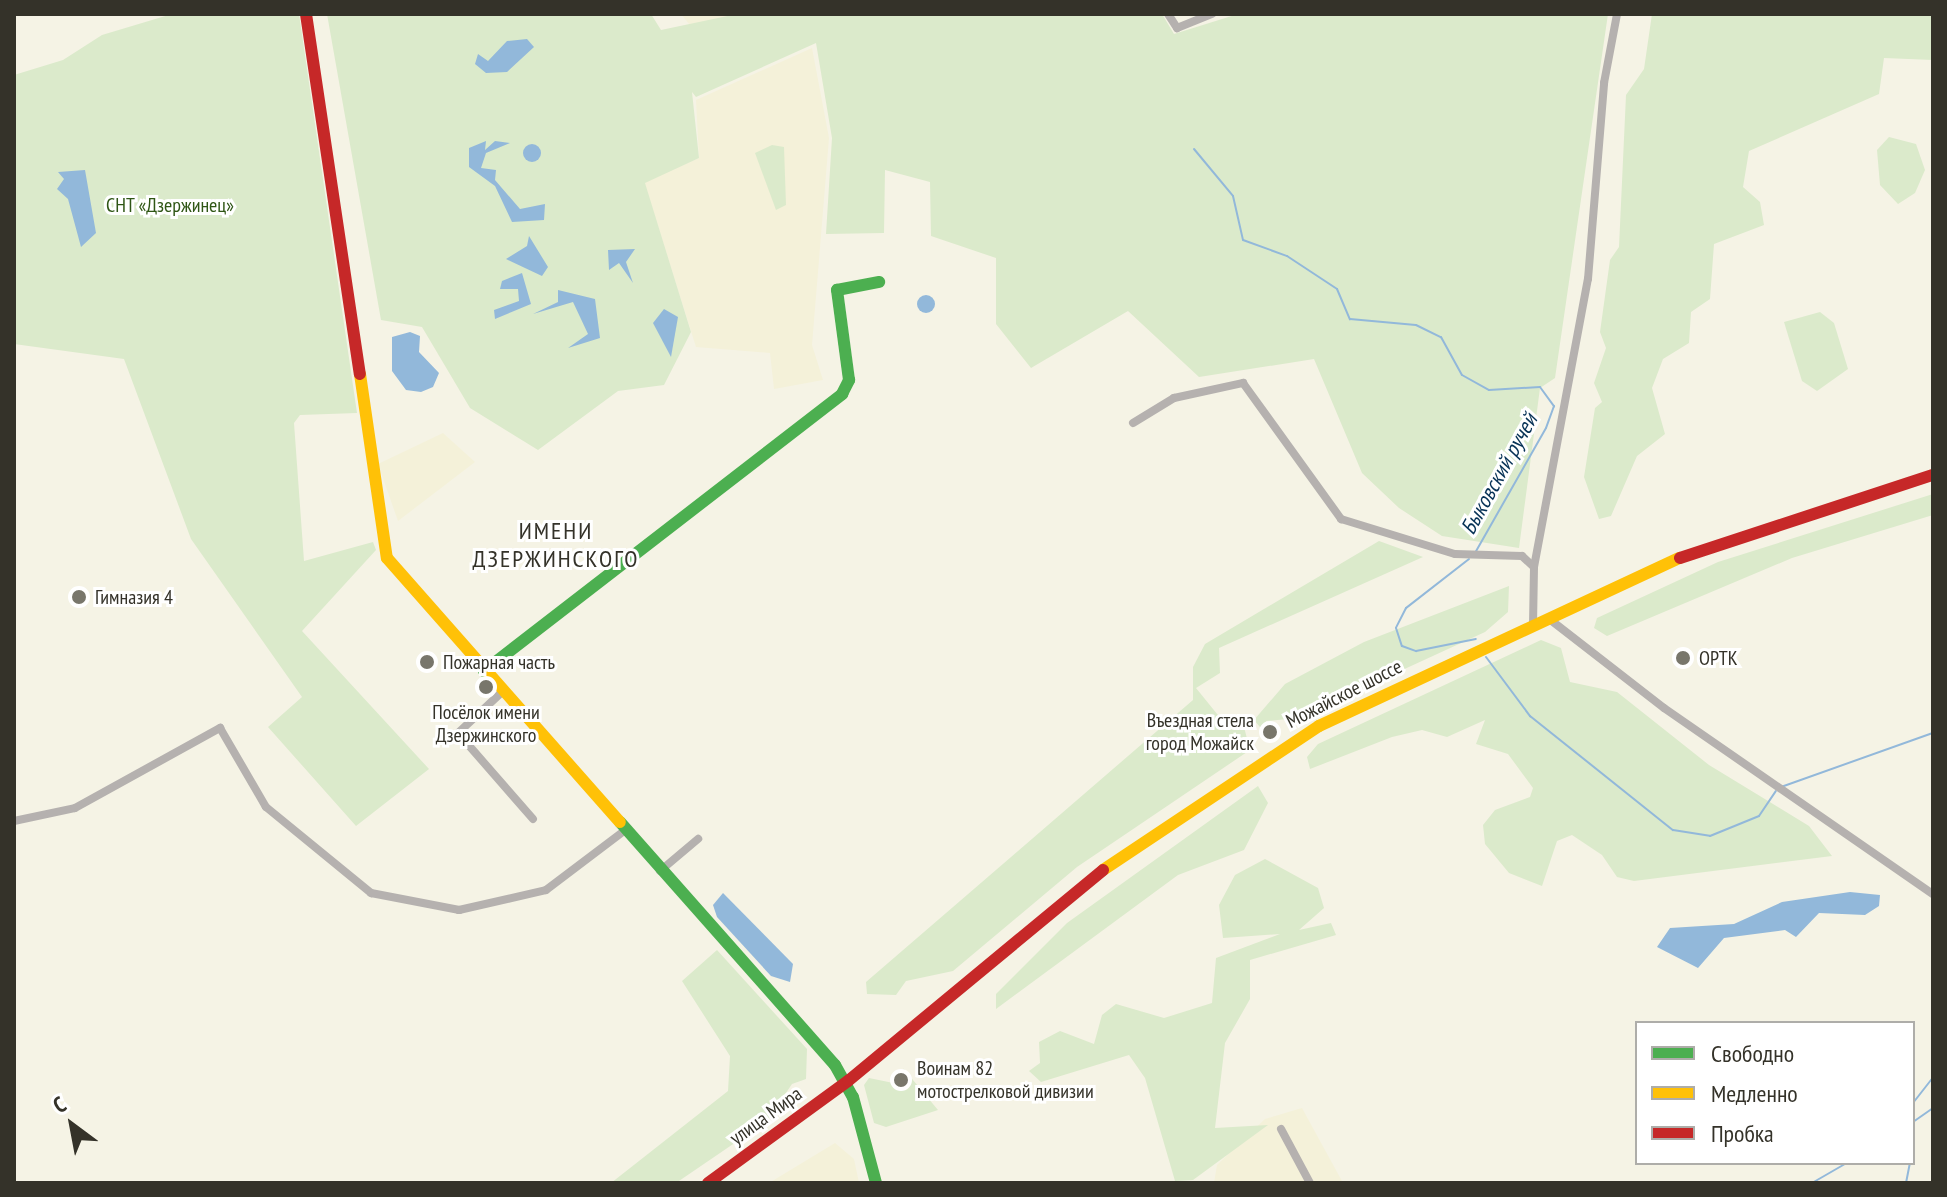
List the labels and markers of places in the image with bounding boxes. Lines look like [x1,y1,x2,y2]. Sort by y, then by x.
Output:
place label: Гимназия 4 [95,585,173,609]
marker: Гимназия 4 [70,588,88,606]
place label: ОРТК [1699,646,1738,670]
marker: ОРТК [1674,649,1692,667]
place label: Пожарная часть [443,650,555,674]
marker: Пожарная часть [418,653,436,671]
marker: Посёлок имени Дзержинского [477,678,495,696]
place label: Посёлок имени Дзержинского [432,700,540,747]
place label: Въездная стела город Можайск [1146,708,1254,755]
marker: Въездная стела город Можайск [1261,723,1279,741]
place label: Воинам 82 мотострелковой дивизии [917,1056,1094,1103]
marker: Воинам 82 мотострелковой дивизии [892,1071,910,1089]

